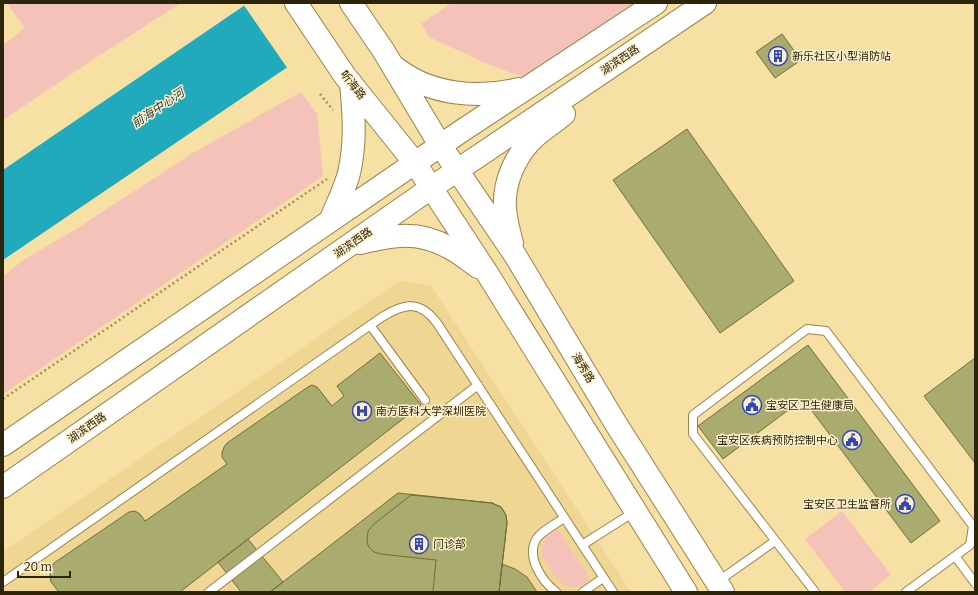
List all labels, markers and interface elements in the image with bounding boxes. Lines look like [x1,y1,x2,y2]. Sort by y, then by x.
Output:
street label: 湖滨西路 [598,42,642,78]
building icon: 新乐社区小型消防站 [767,45,789,67]
place label: 新乐社区小型消防站 [792,50,891,63]
street label: 听海路 [338,68,368,102]
water label: 前海中心河 [129,84,188,131]
street label: 湖滨西路 [331,225,375,261]
street label: 海秀路 [569,351,597,385]
public building icon: 宝安区卫生健康局 [741,394,763,416]
place label: 宝安区卫生健康局 [766,399,854,412]
hospital icon: 南方医科大学深圳医院 [351,400,373,422]
place label: 南方医科大学深圳医院 [376,405,486,418]
street label: 湖滨西路 [65,410,109,446]
public building icon: 宝安区疾病预防控制中心 [841,429,863,451]
place label: 宝安区疾病预防控制中心 [717,434,838,447]
public building icon: 宝安区卫生监督所 [894,493,916,515]
place label: 宝安区卫生监督所 [803,498,891,511]
building icon: 门诊部 [408,533,430,555]
place label: 门诊部 [433,538,466,551]
scale bar [18,553,70,579]
text: 20 m [24,560,53,574]

